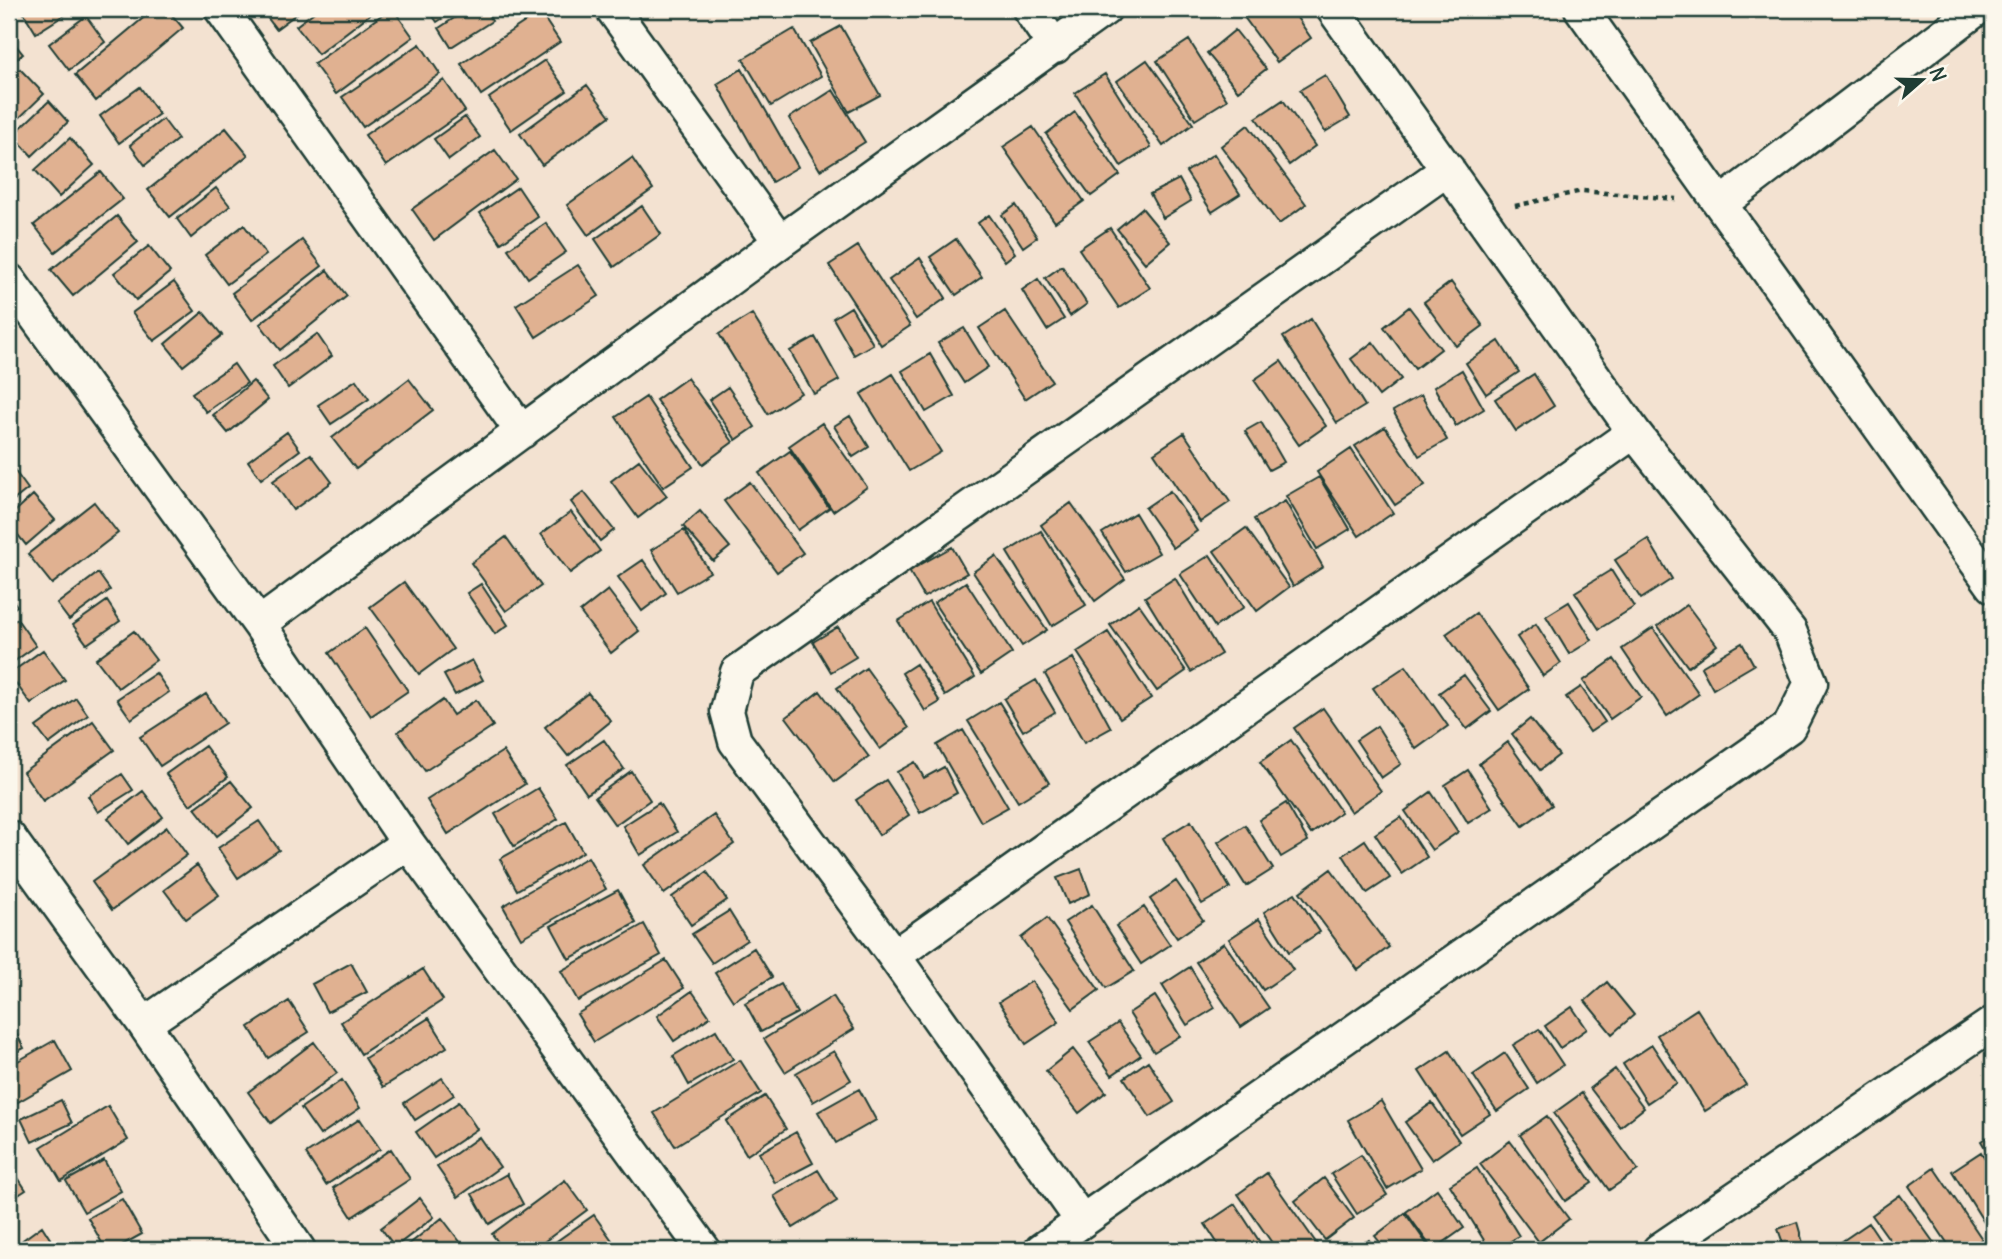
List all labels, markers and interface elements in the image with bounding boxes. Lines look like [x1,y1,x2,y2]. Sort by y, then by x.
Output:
north arrow [1886,46,1956,116]
text: N [1924,64,1951,84]

